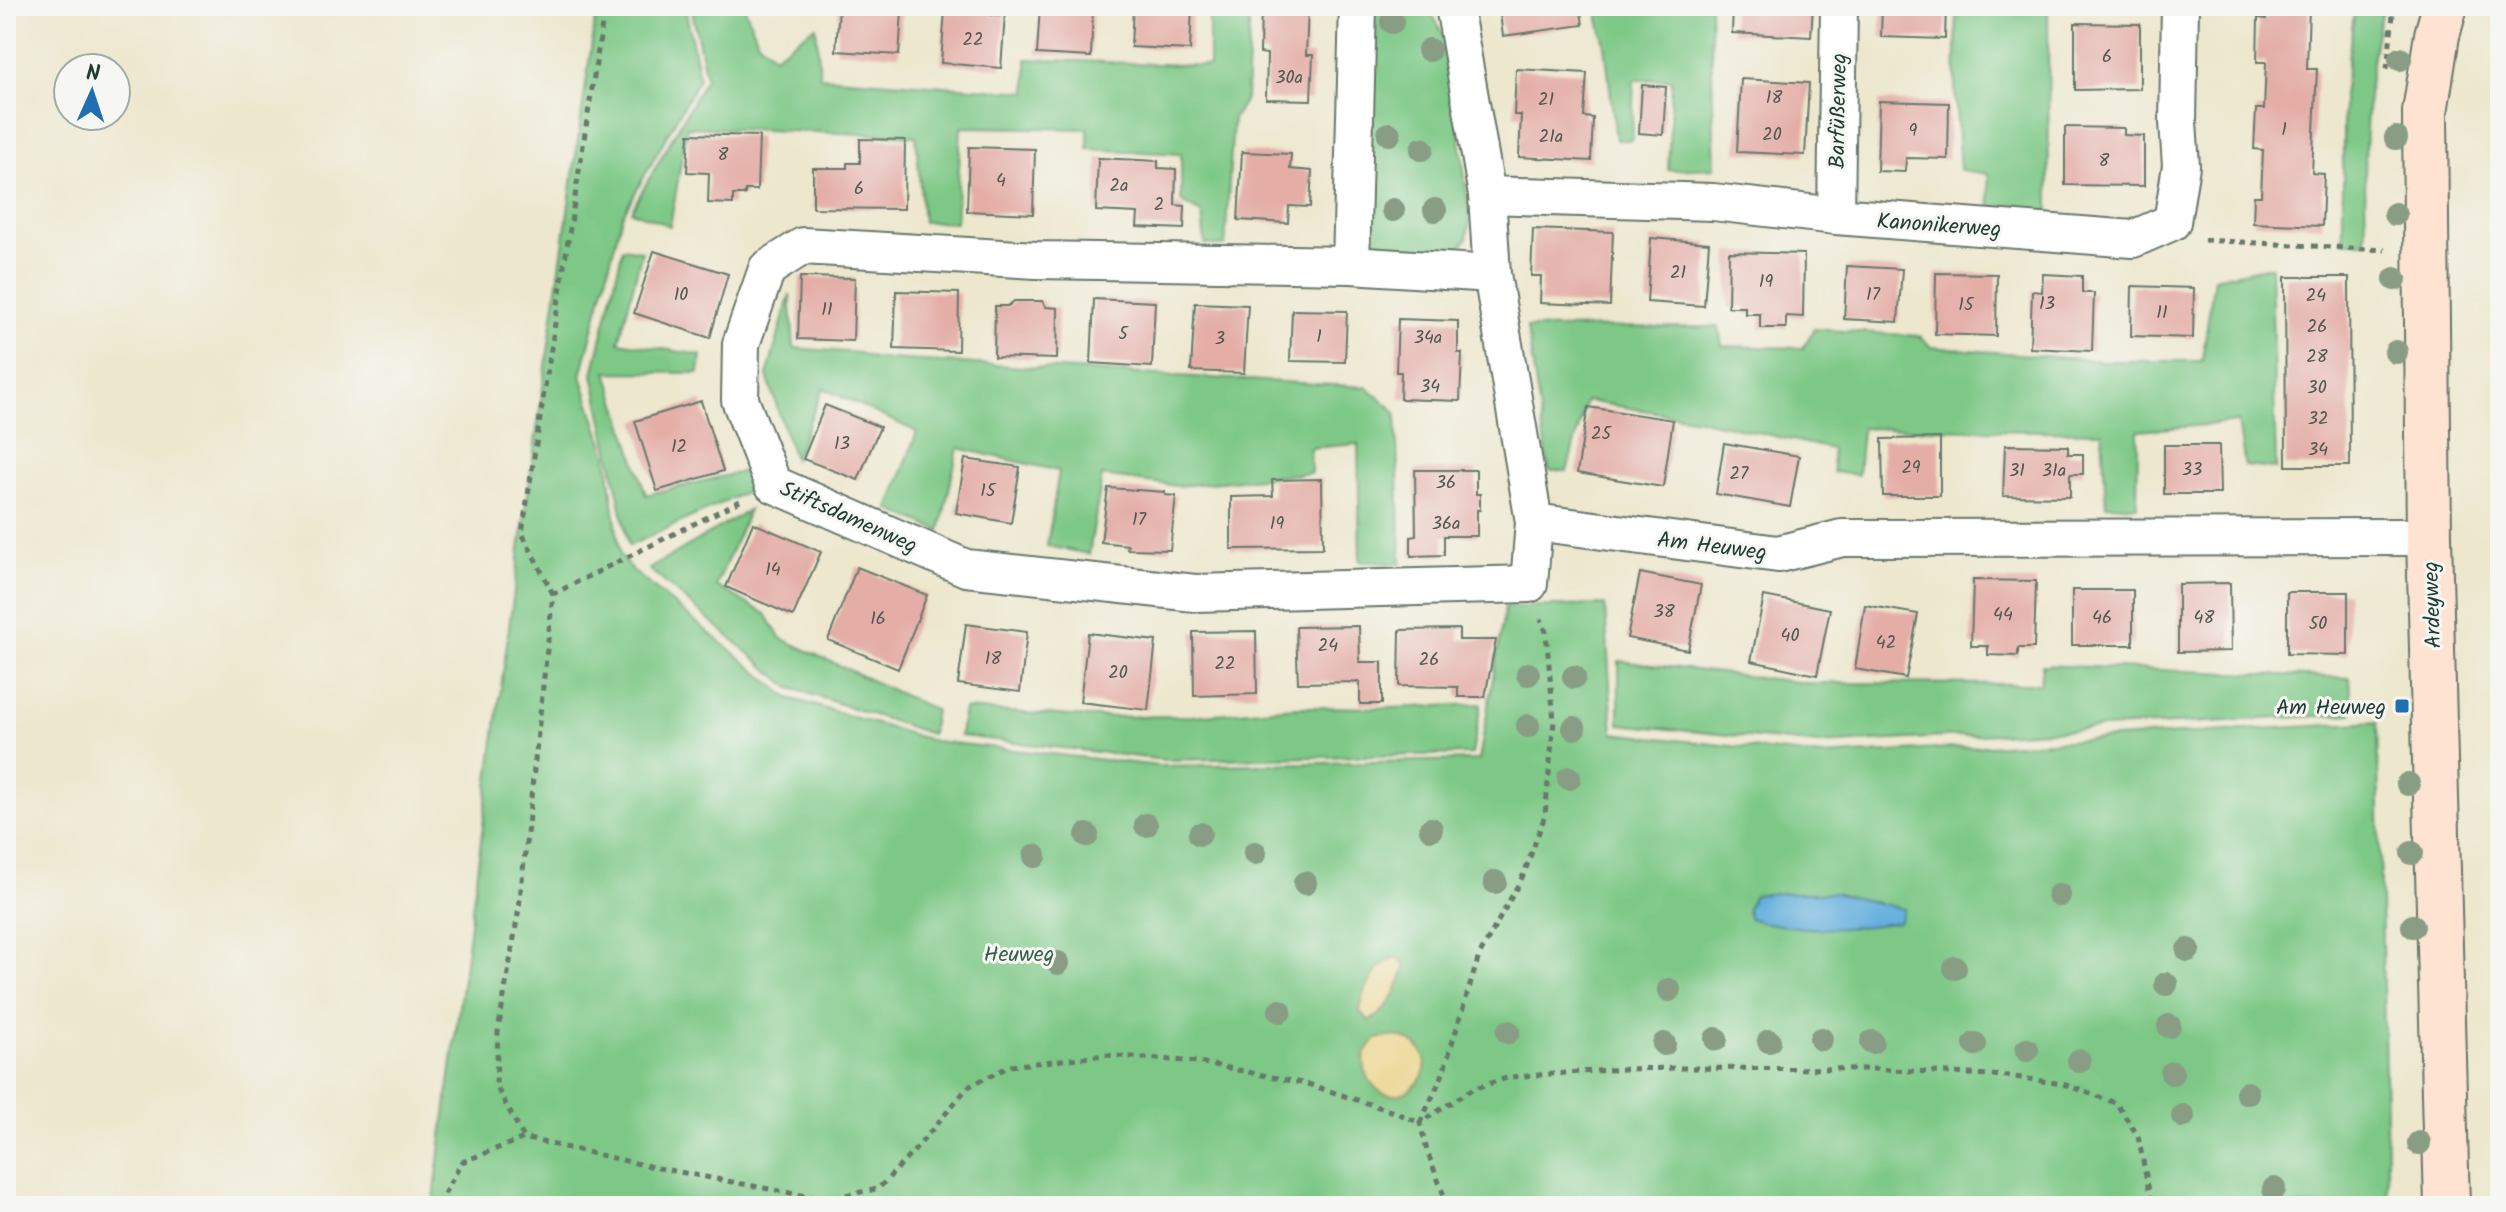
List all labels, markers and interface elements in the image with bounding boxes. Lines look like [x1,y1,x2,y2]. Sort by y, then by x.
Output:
house number: 22 [963,26,983,55]
house number: 6 [2102,43,2112,72]
north arrow [52,52,132,132]
street label: Barfüßerweg [1821,53,1858,169]
text: N [85,57,101,92]
house number: 30a [1275,64,1303,93]
house number: 18 [1766,84,1782,113]
house number: 21 [1538,86,1554,115]
house number: 1 [2281,116,2287,145]
house number: 9 [1909,117,1918,146]
house number: 20 [1762,121,1782,150]
house number: 21a [1539,123,1563,152]
house number: 8 [718,141,729,170]
house number: 8 [2099,147,2110,176]
house number: 4 [996,167,1006,196]
house number: 2a [1110,172,1128,201]
house number: 6 [854,175,864,204]
house number: 2 [1154,191,1164,220]
street label: Kanonikerweg [1875,205,2002,248]
house number: 21 [1670,259,1686,288]
house number: 19 [1759,268,1773,297]
house number: 10 [674,281,688,310]
house number: 17 [1866,281,1881,310]
house number: 24 [2306,282,2326,311]
house number: 13 [2039,290,2055,319]
house number: 15 [1958,291,1975,320]
house number: 11 [821,296,833,325]
house number: 11 [2156,299,2168,328]
house number: 26 [2307,313,2327,342]
house number: 5 [1118,320,1129,349]
house number: 1 [1316,323,1322,352]
house number: 34a [1414,324,1442,353]
house number: 3 [1215,325,1225,354]
house number: 28 [2306,343,2328,372]
house number: 34 [1420,373,1440,402]
house number: 30 [2307,374,2327,403]
house number: 32 [2308,405,2328,434]
house number: 25 [1591,420,1612,449]
house number: 13 [834,430,850,459]
house number: 12 [671,433,687,462]
house number: 34 [2308,436,2328,465]
house number: 29 [1901,454,1921,483]
house number: 33 [2182,456,2202,485]
house number: 31 [2009,457,2025,486]
house number: 31a [2042,457,2066,486]
house number: 27 [1730,460,1749,489]
house number: 36 [1436,469,1456,498]
street label: Stiftsdamenweg [774,472,922,564]
house number: 15 [980,477,997,506]
house number: 17 [1132,506,1147,535]
house number: 19 [1270,510,1284,539]
house number: 36a [1432,510,1460,539]
street label: Am Heuweg [1655,523,1768,572]
house number: 14 [765,556,781,585]
street label: Ardeyweg [2414,561,2453,649]
house number: 38 [1653,598,1675,627]
house number: 44 [1993,601,2013,630]
house number: 46 [2092,604,2112,633]
house number: 48 [2194,604,2215,633]
house number: 16 [870,605,886,634]
house number: 50 [2309,610,2327,639]
house number: 40 [1781,622,1799,651]
house number: 42 [1876,629,1896,658]
house number: 24 [1318,632,1338,661]
house number: 18 [985,645,1001,674]
house number: 26 [1419,646,1439,675]
house number: 22 [1215,650,1235,679]
house number: 20 [1108,659,1128,688]
place label: Am Heuweg [2276,691,2386,726]
marker: Am Heuweg [2393,697,2411,715]
park label: Heuweg [984,938,1054,973]

